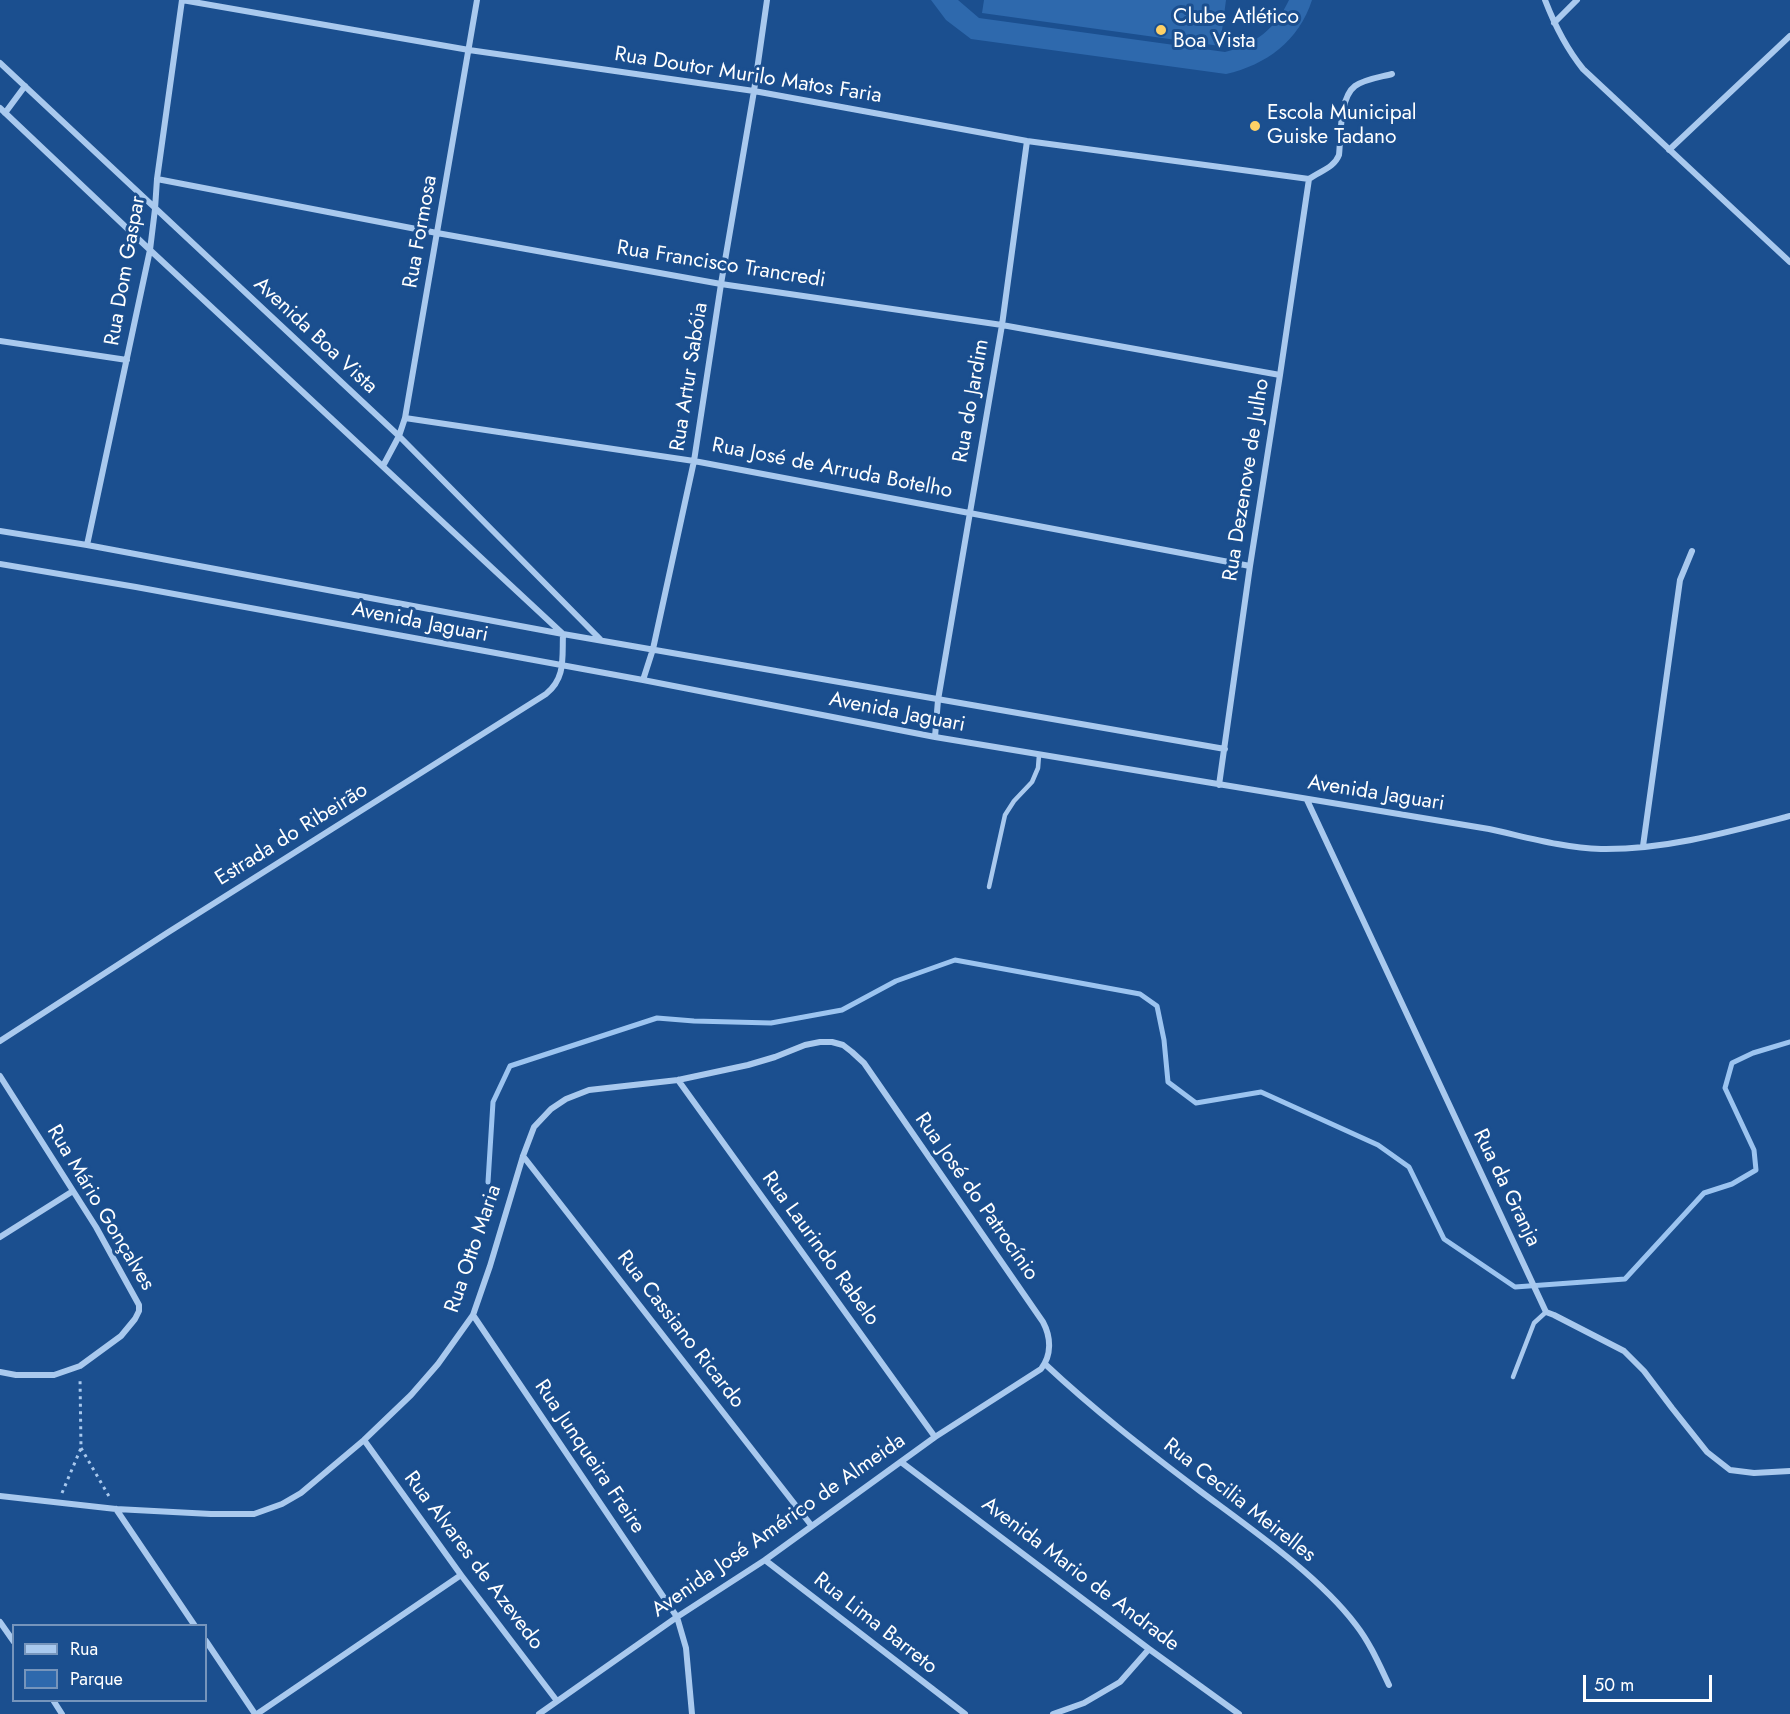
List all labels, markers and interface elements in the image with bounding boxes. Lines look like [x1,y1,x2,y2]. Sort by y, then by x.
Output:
place label: Clube Atlético Boa Vista [1173,5,1299,55]
marker: Clube Atlético Boa Vista [1154,23,1168,37]
street label: Rua Doutor Murilo Matos Faria [613,42,883,110]
place label: Escola Municipal Guiske Tadano [1267,101,1417,151]
marker: Escola Municipal Guiske Tadano [1248,119,1262,133]
street label: Rua Formosa [399,174,443,290]
street label: Rua Dom Gaspar [100,194,152,348]
street label: Rua Francisco Trancredi [615,236,827,294]
street label: Avenida Boa Vista [248,272,382,400]
street label: Rua Artur Sabóia [666,301,714,453]
street label: Rua do Jardim [949,337,995,465]
street label: Rua Dezenove de Julho [1219,377,1275,583]
street label: Rua José de Arruda Botelho [710,433,954,505]
street label: Avenida Jaguari [350,597,490,649]
street label: Avenida Jaguari [827,687,967,739]
street label: Avenida Jaguari [1306,771,1446,817]
street label: Estrada do Ribeirão [211,778,373,892]
street label: Rua José do Patrocínio [909,1108,1043,1286]
street label: Rua Mário Gonçalves [41,1121,159,1295]
street label: Rua da Granja [1467,1125,1545,1251]
street label: Rua Laurindo Rabelo [756,1167,884,1331]
street label: Rua Otto Maria [440,1182,508,1316]
street label: Rua Cassiano Ricardo [611,1246,749,1414]
street label: Rua Junqueira Freire [528,1375,650,1539]
street label: Avenida José Américo de Almeida [647,1429,911,1623]
street label: Rua Cecilia Meirelles [1158,1434,1320,1568]
street label: Rua Alvares de Azevedo [398,1467,548,1655]
street label: Avenida Mario de Andrade [976,1492,1184,1658]
street label: Rua Lima Barreto [808,1568,942,1680]
legend [12,1624,207,1702]
text: Rua [70,1636,98,1662]
scale bar [1586,1663,1715,1701]
text: Parque [70,1666,123,1692]
text: 50 m [1594,1672,1634,1698]

